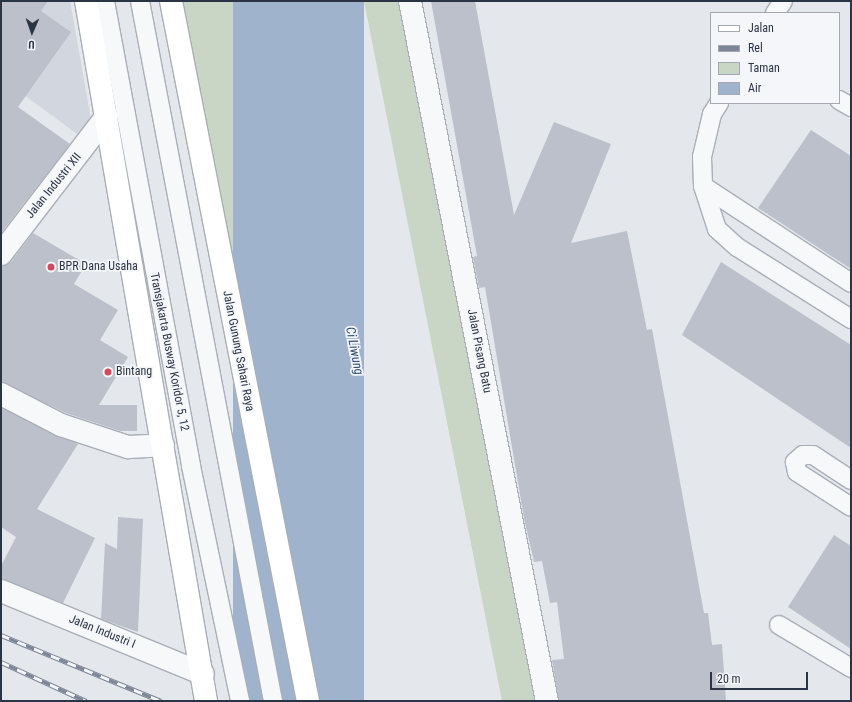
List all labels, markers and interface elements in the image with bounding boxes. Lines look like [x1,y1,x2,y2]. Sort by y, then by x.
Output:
north arrow [12,12,52,52]
legend [710,12,840,104]
text: Jalan [748,21,774,35]
text: U [28,38,35,51]
text: Rel [748,41,763,55]
text: Taman [748,61,780,75]
text: Air [748,81,761,95]
street label: Jalan Industri XII [23,150,85,222]
place label: BPR Dana Usaha [59,260,138,274]
marker: BPR Dana Usaha [46,262,56,272]
street label: Transjakarta Busway Koridor 5, 12 [147,272,191,432]
street label: Jalan Gunung Sahari Raya [219,289,257,413]
street label: Jalan Pisang Batu [464,308,494,394]
water label: Ci Liwung [342,326,366,376]
place label: Bintang [116,365,152,379]
marker: Bintang [103,367,113,377]
street label: Jalan Industri I [67,612,137,652]
scale bar [712,664,810,690]
text: 20 m [717,672,741,686]

